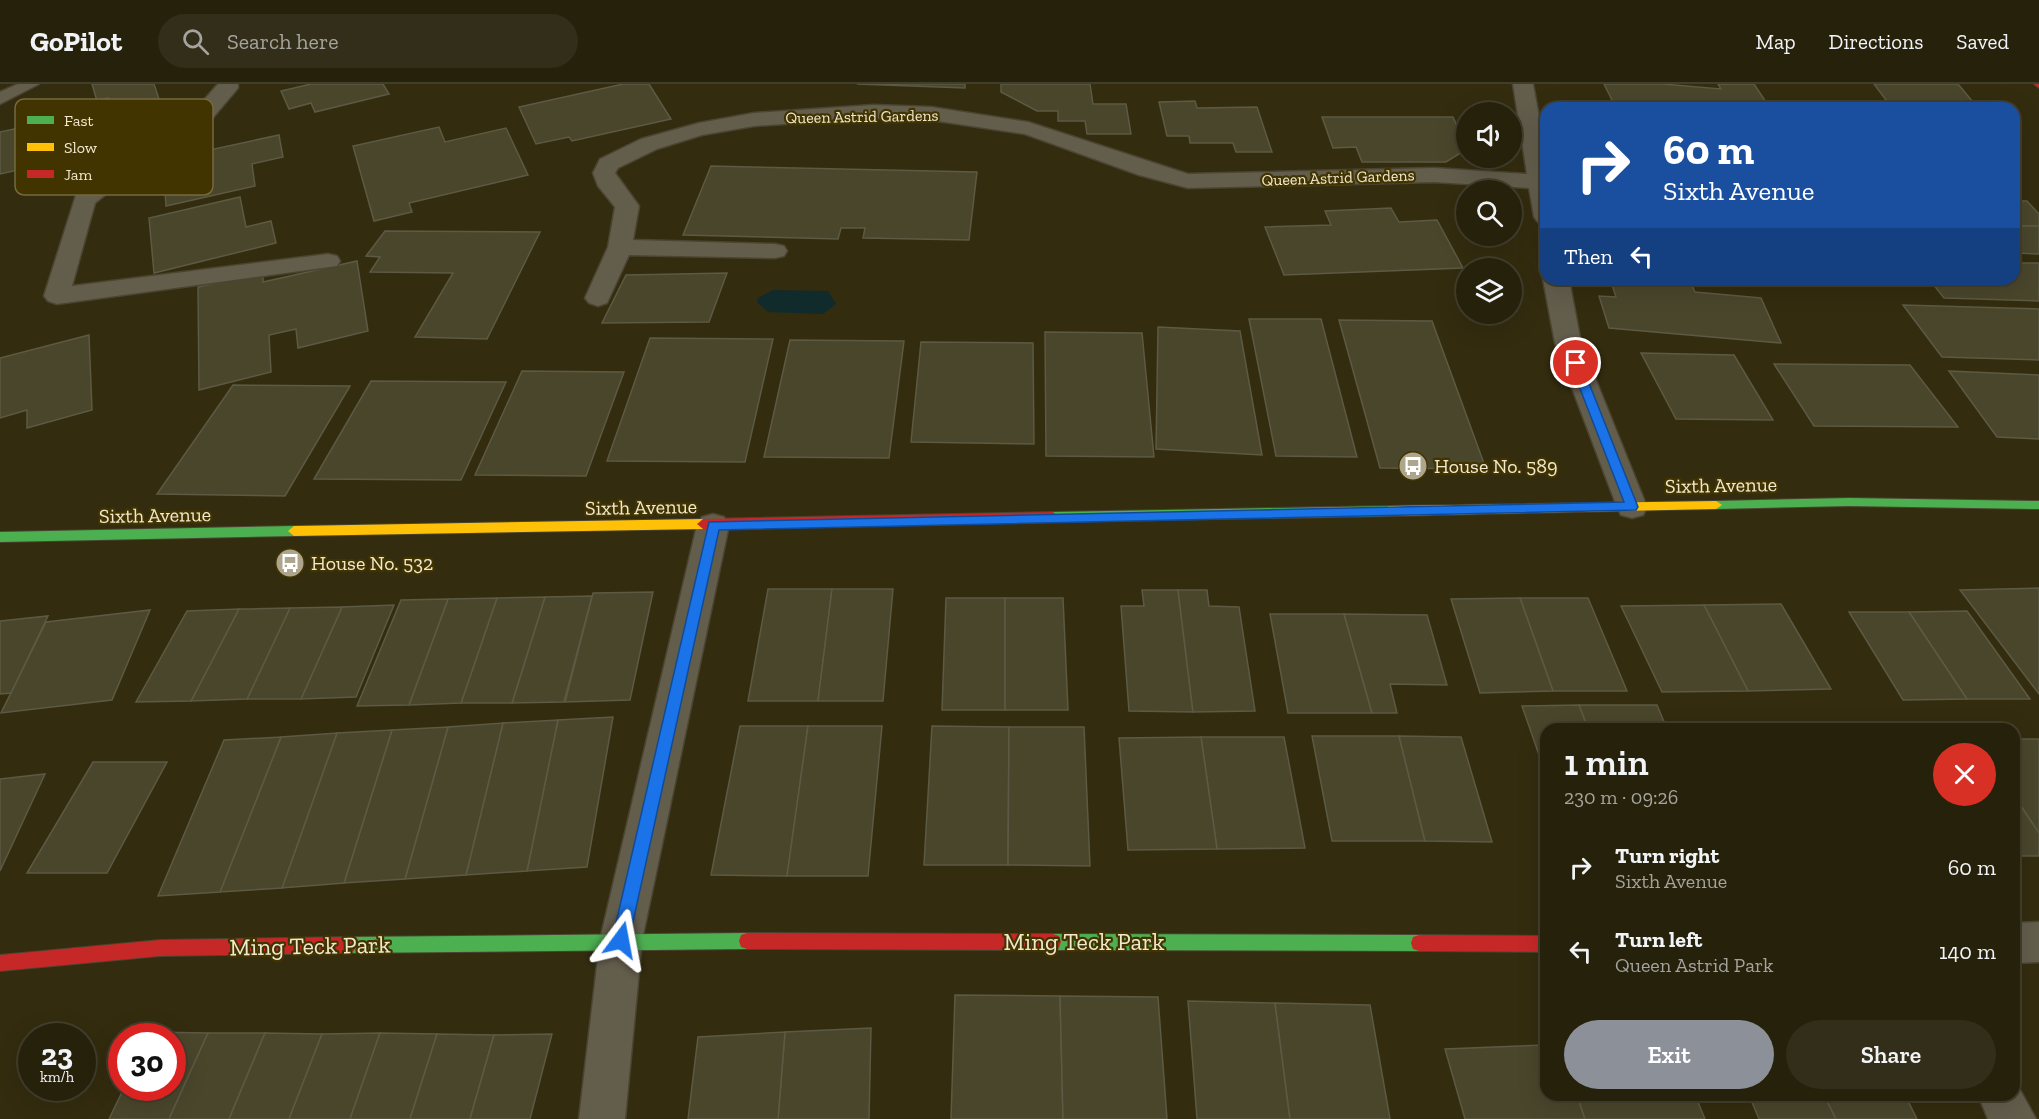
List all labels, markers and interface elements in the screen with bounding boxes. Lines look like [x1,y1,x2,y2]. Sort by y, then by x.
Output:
search box [158,14,578,68]
text: GoPilot [30,25,122,58]
icon: search [179,25,212,58]
text: Search here [227,28,338,55]
text: Map [1756,29,1796,54]
text: Directions [1829,29,1923,54]
text: Saved [1956,29,2009,54]
legend [15,99,213,195]
map controls [1456,102,1522,324]
button: sound [1456,102,1522,168]
street label: Queen Astrid Gardens [785,106,939,127]
text: Fast [64,111,93,130]
text: 60 m [1663,124,1754,175]
icon: right [1564,126,1642,204]
text: Slow [64,138,98,157]
text: Jam [64,165,93,184]
street label: Queen Astrid Gardens [1261,165,1415,190]
text: Sixth Avenue [1663,175,1815,207]
button: search [1456,180,1522,246]
icon: left [1625,240,1658,273]
text: Then [1564,243,1613,270]
button: layers [1456,258,1522,324]
pin [1550,337,1601,388]
icon: arrive [1559,346,1592,379]
bus stop icon: House No. 589 [1397,450,1429,482]
place label: House No. 589 [1434,454,1558,478]
street label: Sixth Avenue [1665,472,1777,498]
street label: Sixth Avenue [585,494,697,520]
street label: Sixth Avenue [99,502,211,528]
bus stop icon: House No. 532 [274,547,306,579]
place label: House No. 532 [311,551,433,575]
text: 1 min [1564,741,1649,784]
button: close [1933,743,1996,806]
text: 230 m · 09:26 [1564,785,1678,809]
text: Turn right [1615,842,1719,869]
icon: right [1564,851,1597,884]
text: 60 m [1948,854,1996,881]
text: Sixth Avenue [1615,869,1727,893]
position arrow [589,908,653,972]
text: Turn left [1615,926,1702,953]
street label: Ming Teck Park [1003,927,1165,956]
street label: Ming Teck Park [229,930,391,961]
icon: left [1564,935,1597,968]
text: 140 m [1939,938,1996,965]
text: Queen Astrid Park [1615,953,1774,977]
button: Exit [1564,1020,1774,1089]
button: Share [1786,1020,1996,1089]
speed limit sign: 30 [108,1023,186,1101]
text: 23 [41,1037,73,1073]
text: km/h [40,1068,74,1086]

